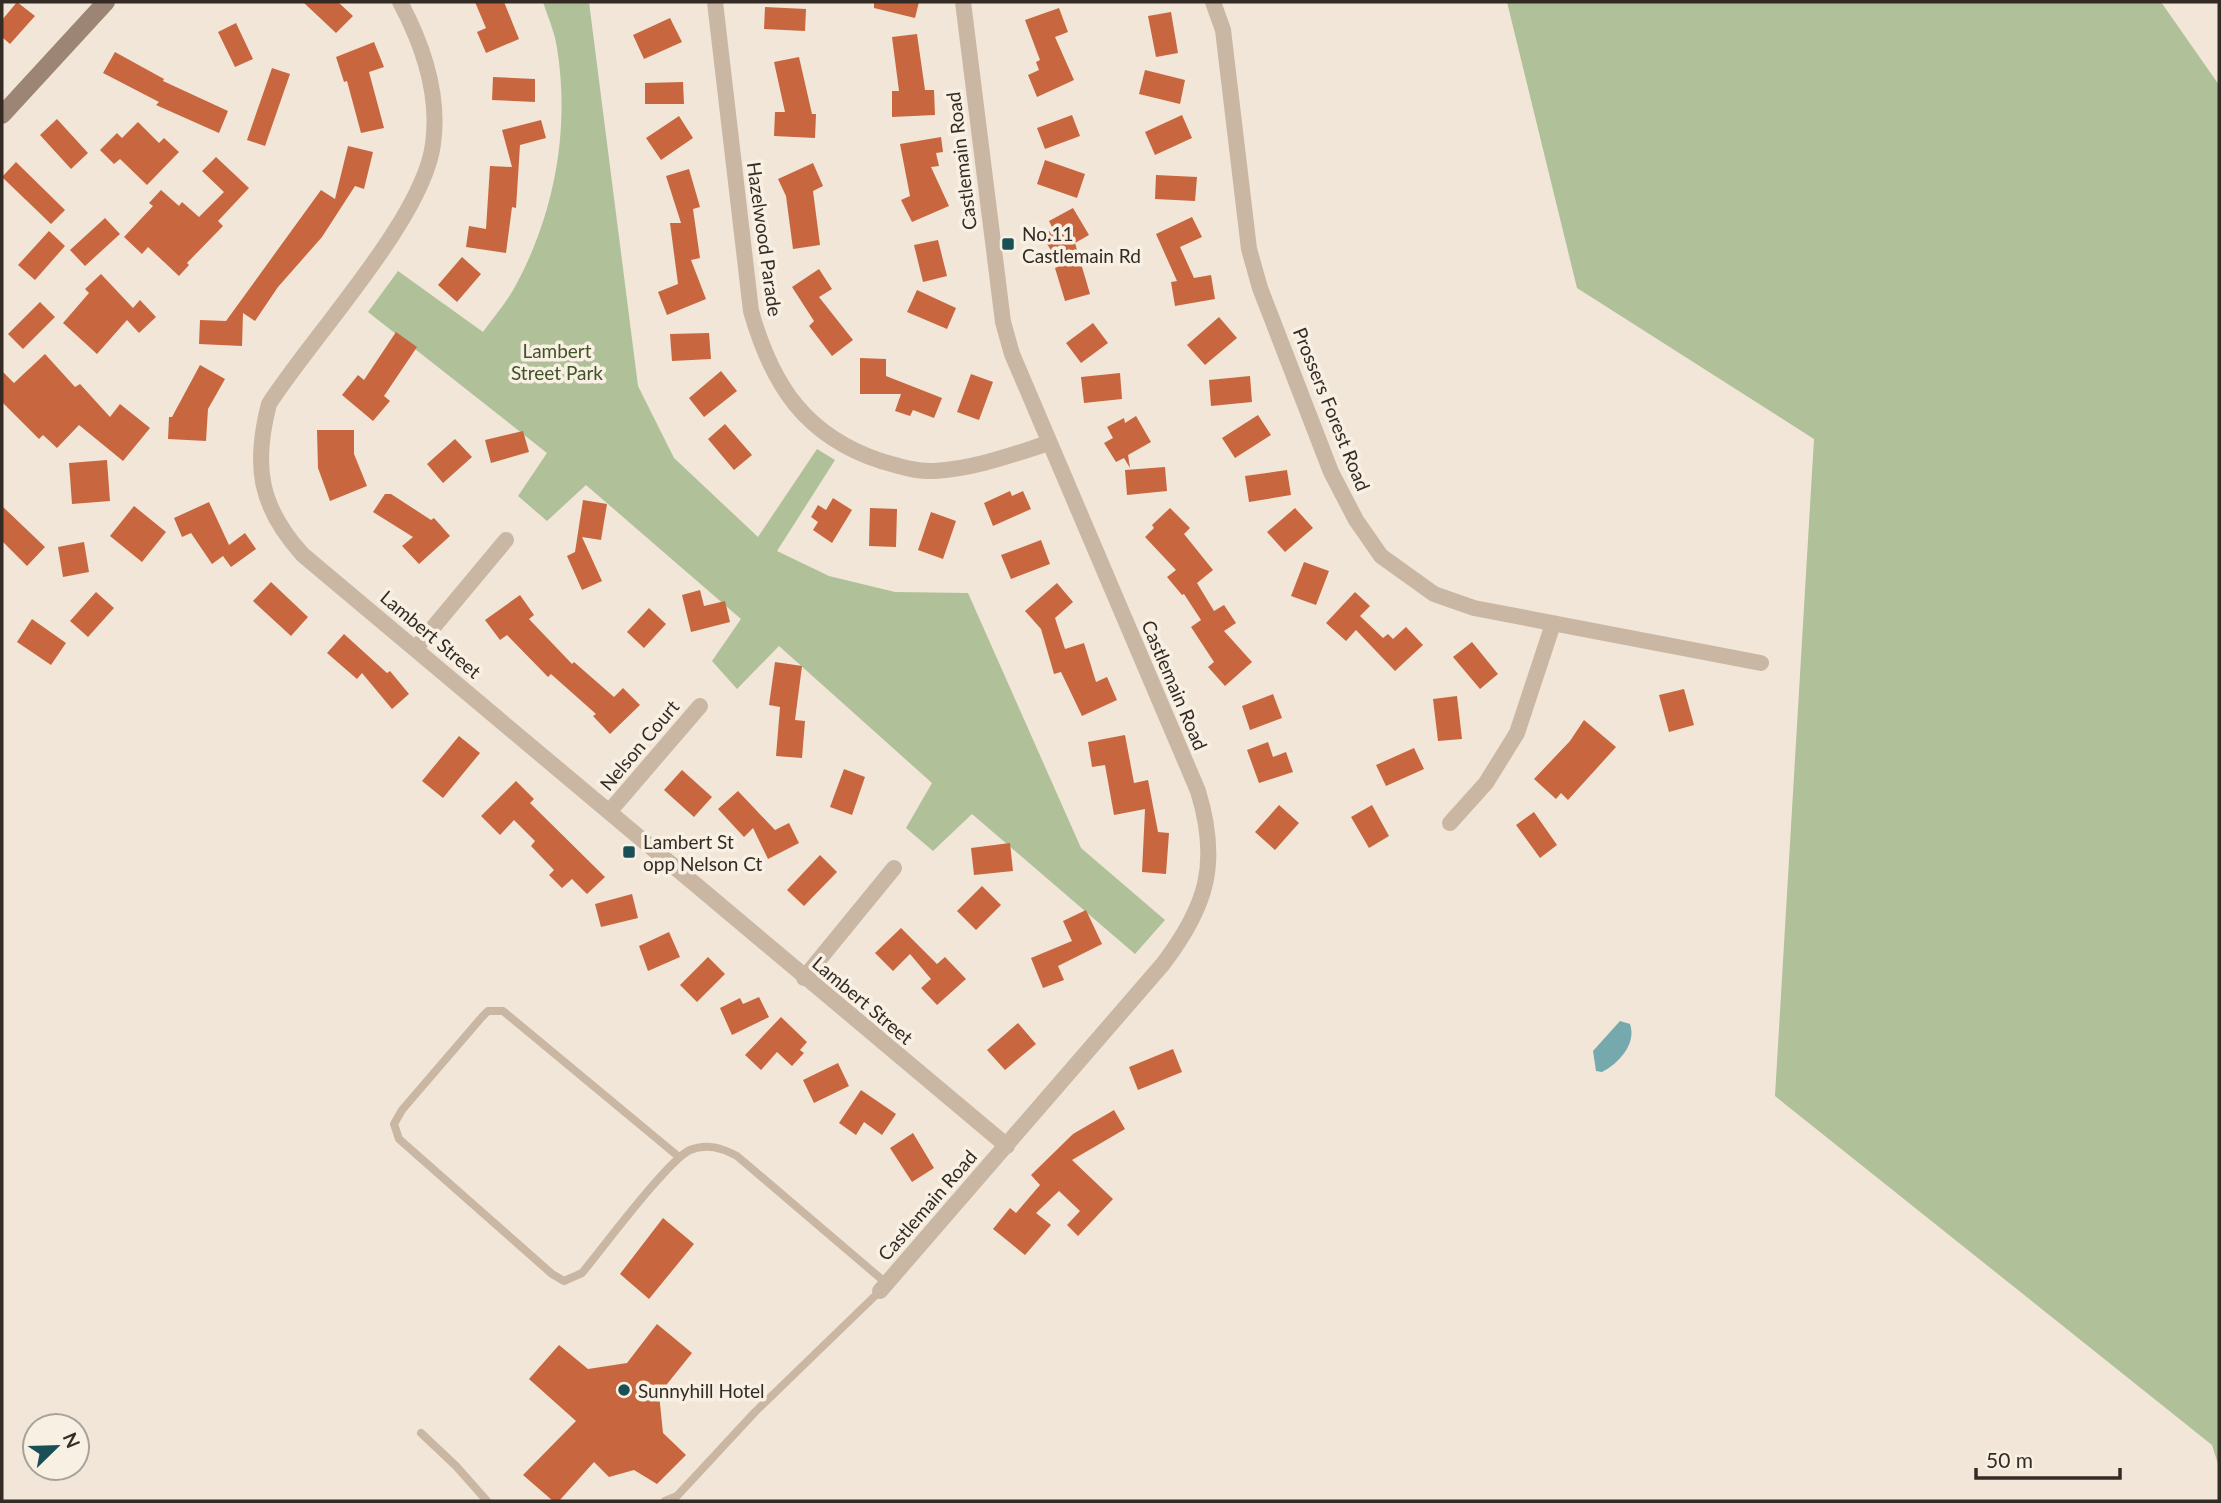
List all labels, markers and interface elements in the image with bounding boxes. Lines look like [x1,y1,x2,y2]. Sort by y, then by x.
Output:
street label: Castlemain Road [941,91,981,231]
street label: Hazelwood Parade [743,160,787,318]
place label: No.11 Castlemain Rd [1022,222,1141,267]
marker: No.11 Castlemain Rd [1000,236,1016,252]
street label: Prossers Forest Road [1289,324,1375,494]
park label: Lambert Street Park [511,339,603,384]
street label: Lambert Street [376,585,486,683]
street label: Castlemain Road [1137,617,1213,753]
street label: Nelson Court [595,695,684,795]
place label: Lambert St opp Nelson Ct [643,830,763,875]
marker: Lambert St opp Nelson Ct [621,844,637,860]
street label: Lambert Street [808,951,918,1049]
street label: Castlemain Road [873,1145,981,1265]
place label: Sunnyhill Hotel [638,1379,765,1402]
marker: Sunnyhill Hotel [616,1382,632,1398]
north arrow [21,1412,91,1482]
text: N [59,1429,86,1451]
scale bar [1976,1436,2120,1480]
text: 50 m [1986,1447,2033,1472]

